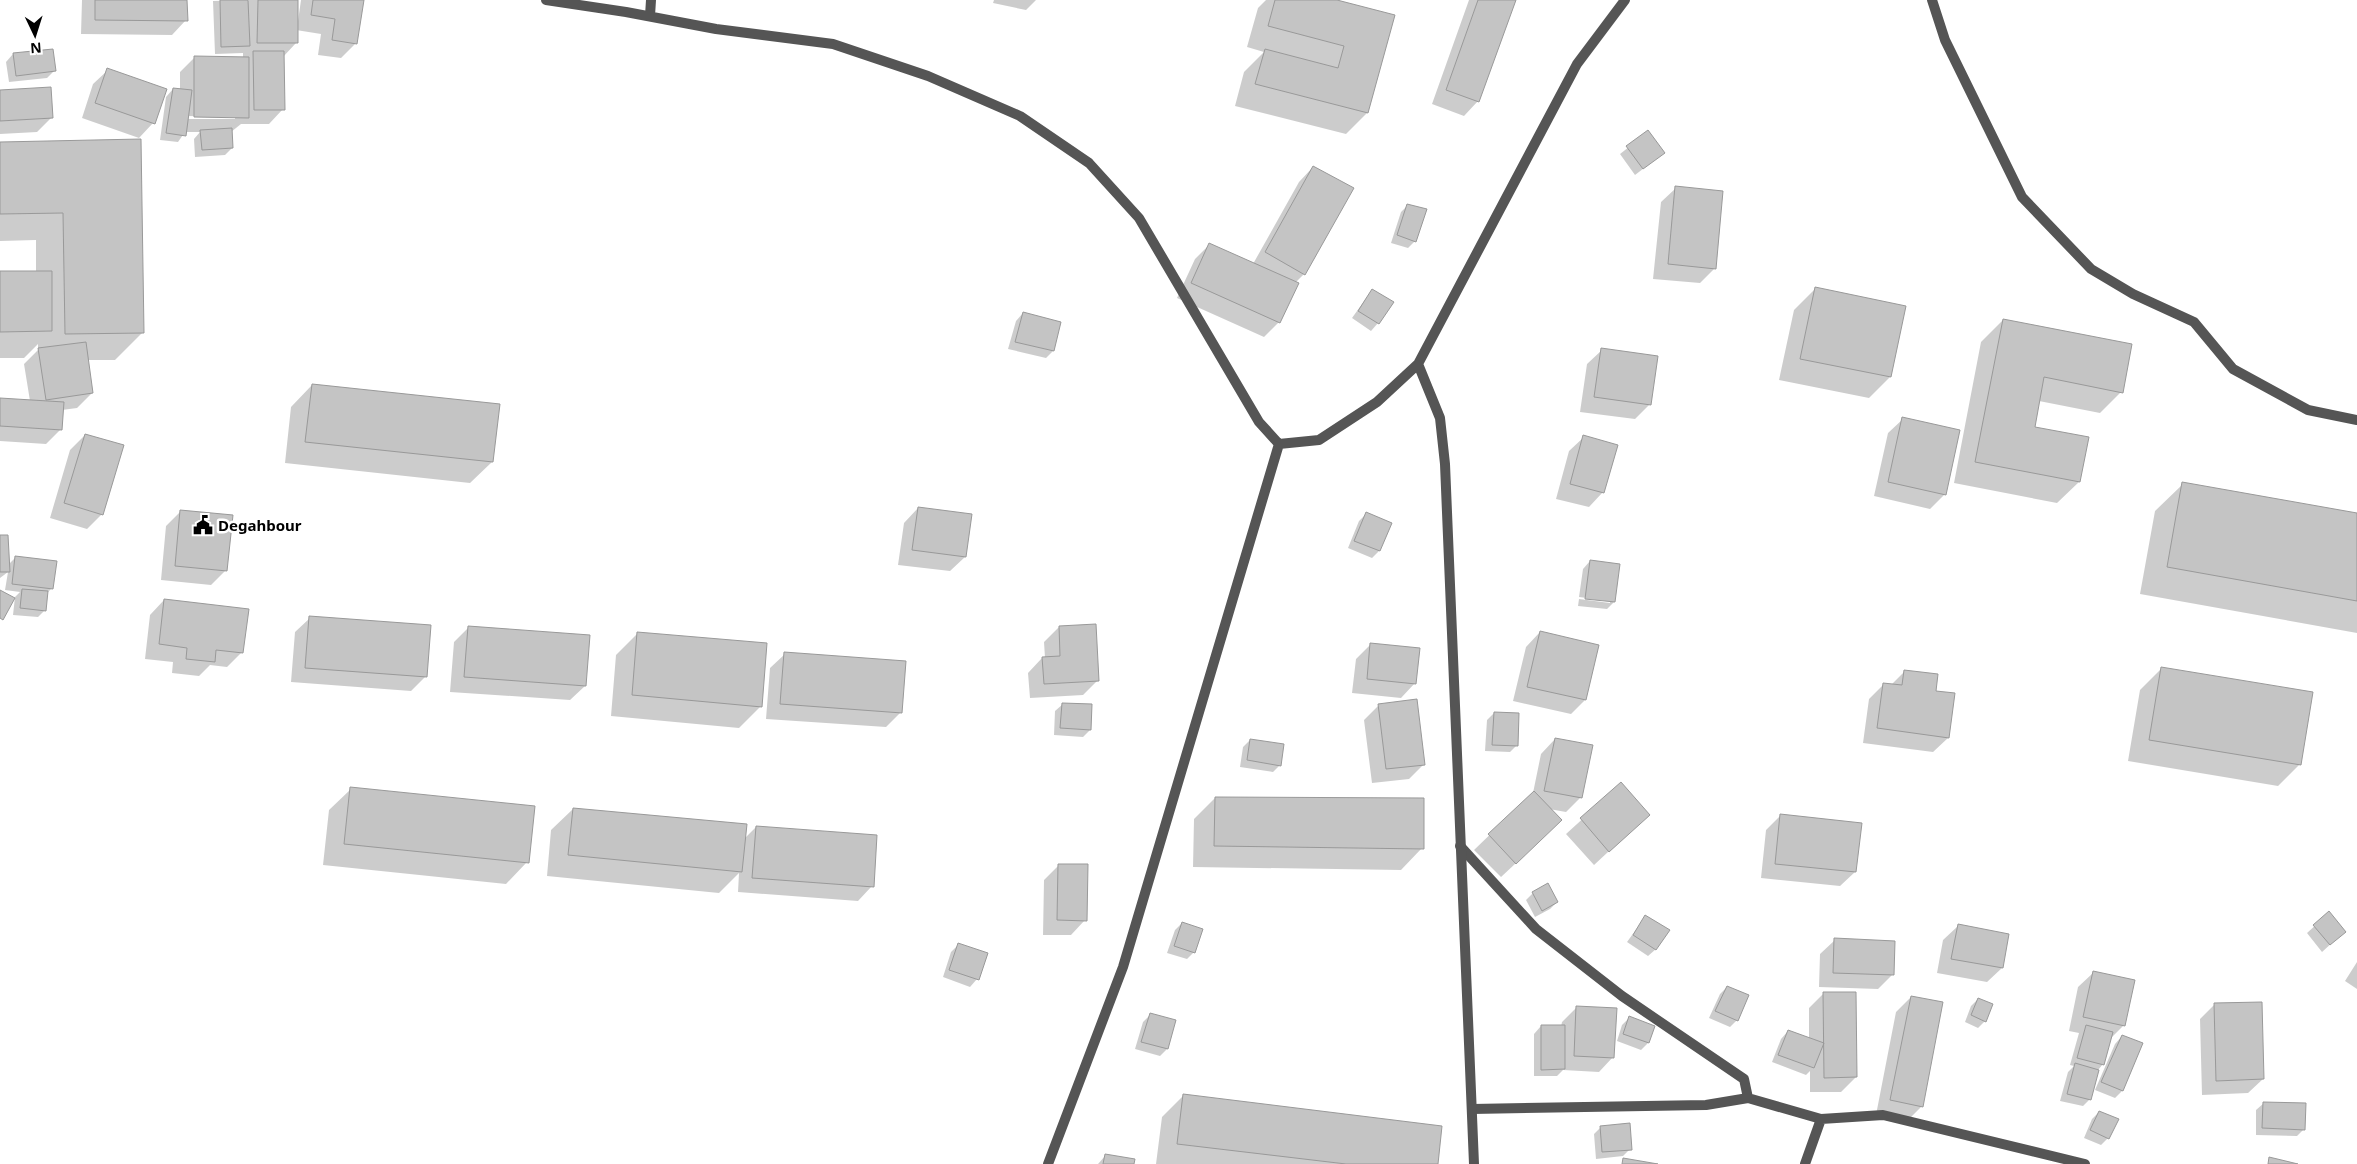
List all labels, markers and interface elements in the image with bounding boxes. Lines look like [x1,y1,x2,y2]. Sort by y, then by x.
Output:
north arrow [10,10,60,60]
text: N [30,39,42,58]
public building icon: Degahbour [192,514,214,536]
place label: Degahbour [218,515,302,535]

